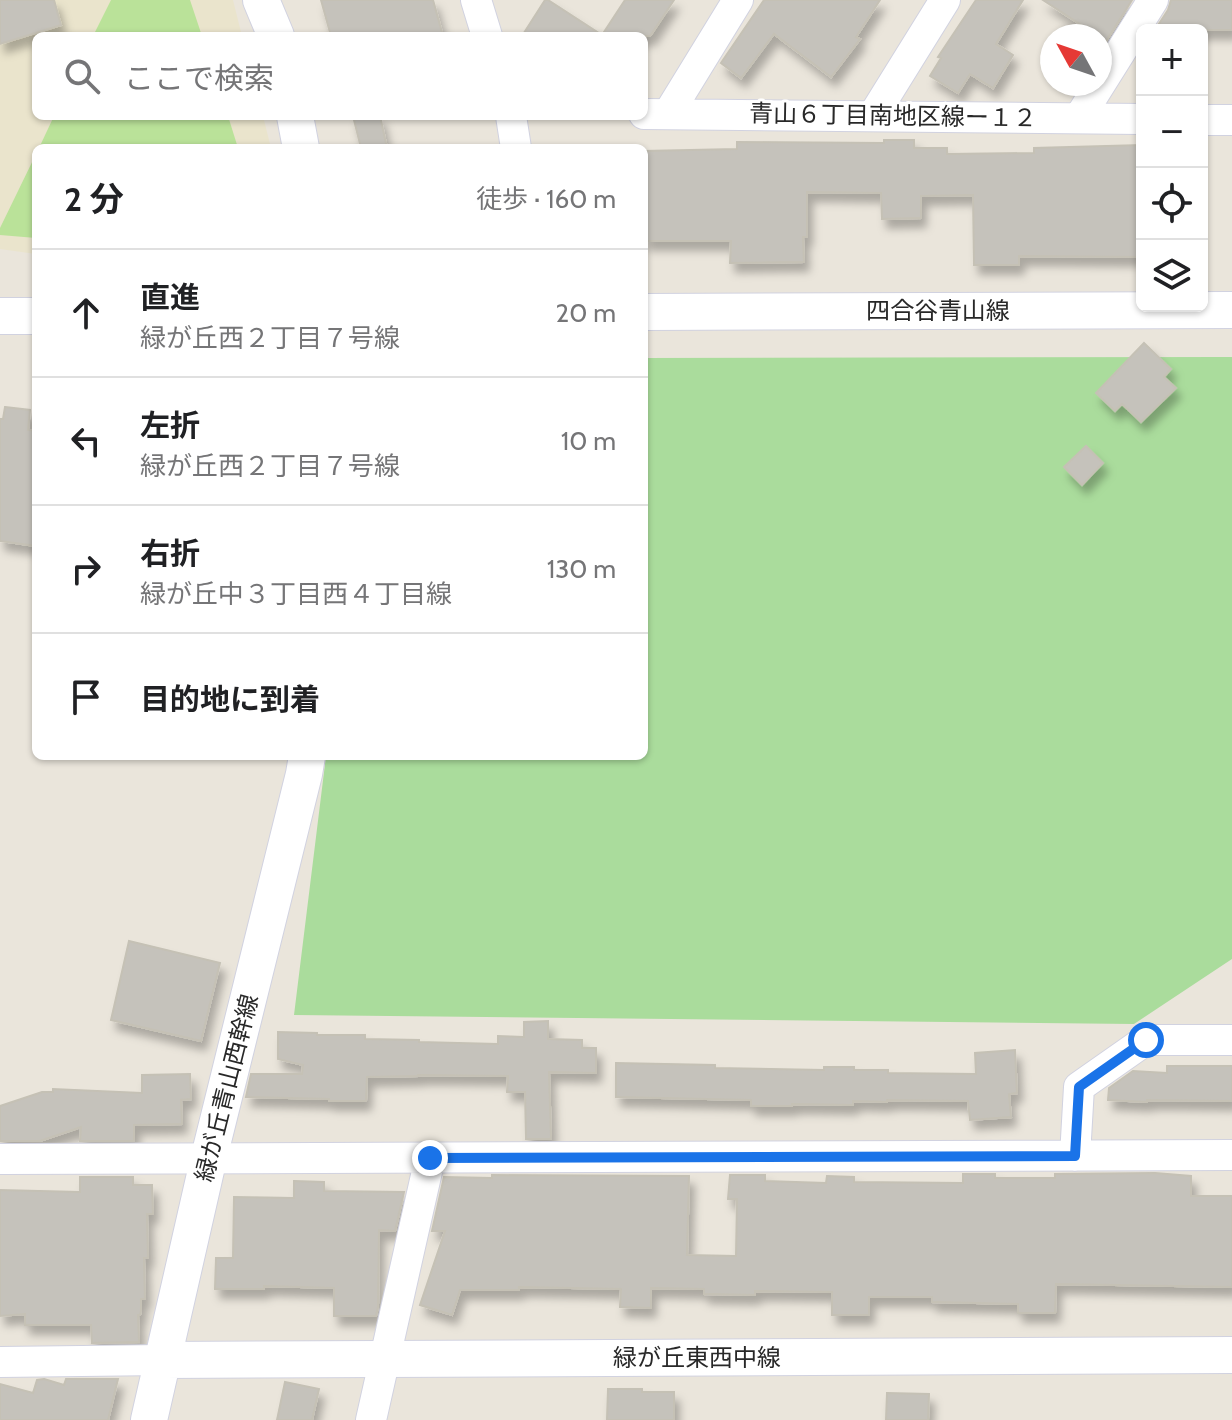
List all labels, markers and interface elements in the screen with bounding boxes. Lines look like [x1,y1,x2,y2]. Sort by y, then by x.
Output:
north arrow [1040,24,1112,96]
map controls [1136,24,1208,312]
button: + [1136,24,1208,96]
search box [32,32,648,120]
icon: search [60,54,104,98]
text: ここで検索 [124,60,274,97]
button: − [1136,96,1208,168]
street label: 青山６丁目南地区線ー１２ [749,98,1037,133]
button: locate [1136,168,1208,240]
text: 2 分 [64,178,124,220]
text: 徒歩 · 160 m [476,183,616,215]
button: layers [1136,240,1208,312]
text: 直進 [140,279,200,316]
icon: ahead [64,291,108,335]
street label: 四合谷青山線 [866,296,1010,325]
text: 20 m [556,297,616,329]
text: 緑が丘西２丁目７号線 [140,322,400,354]
text: 左折 [140,407,200,444]
icon: left [64,419,108,463]
text: 10 m [561,425,616,457]
text: 緑が丘西２丁目７号線 [140,450,400,482]
text: 右折 [140,535,200,572]
icon: right [64,547,108,591]
text: 130 m [547,553,616,585]
text: 緑が丘中３丁目西４丁目線 [140,578,452,610]
icon: arrive [64,675,108,719]
text: 目的地に到着 [140,681,320,718]
street label: 緑が丘青山西幹線 [189,991,264,1185]
route start [1128,1022,1164,1058]
route end [412,1140,448,1176]
street label: 緑が丘東西中線 [613,1343,781,1372]

